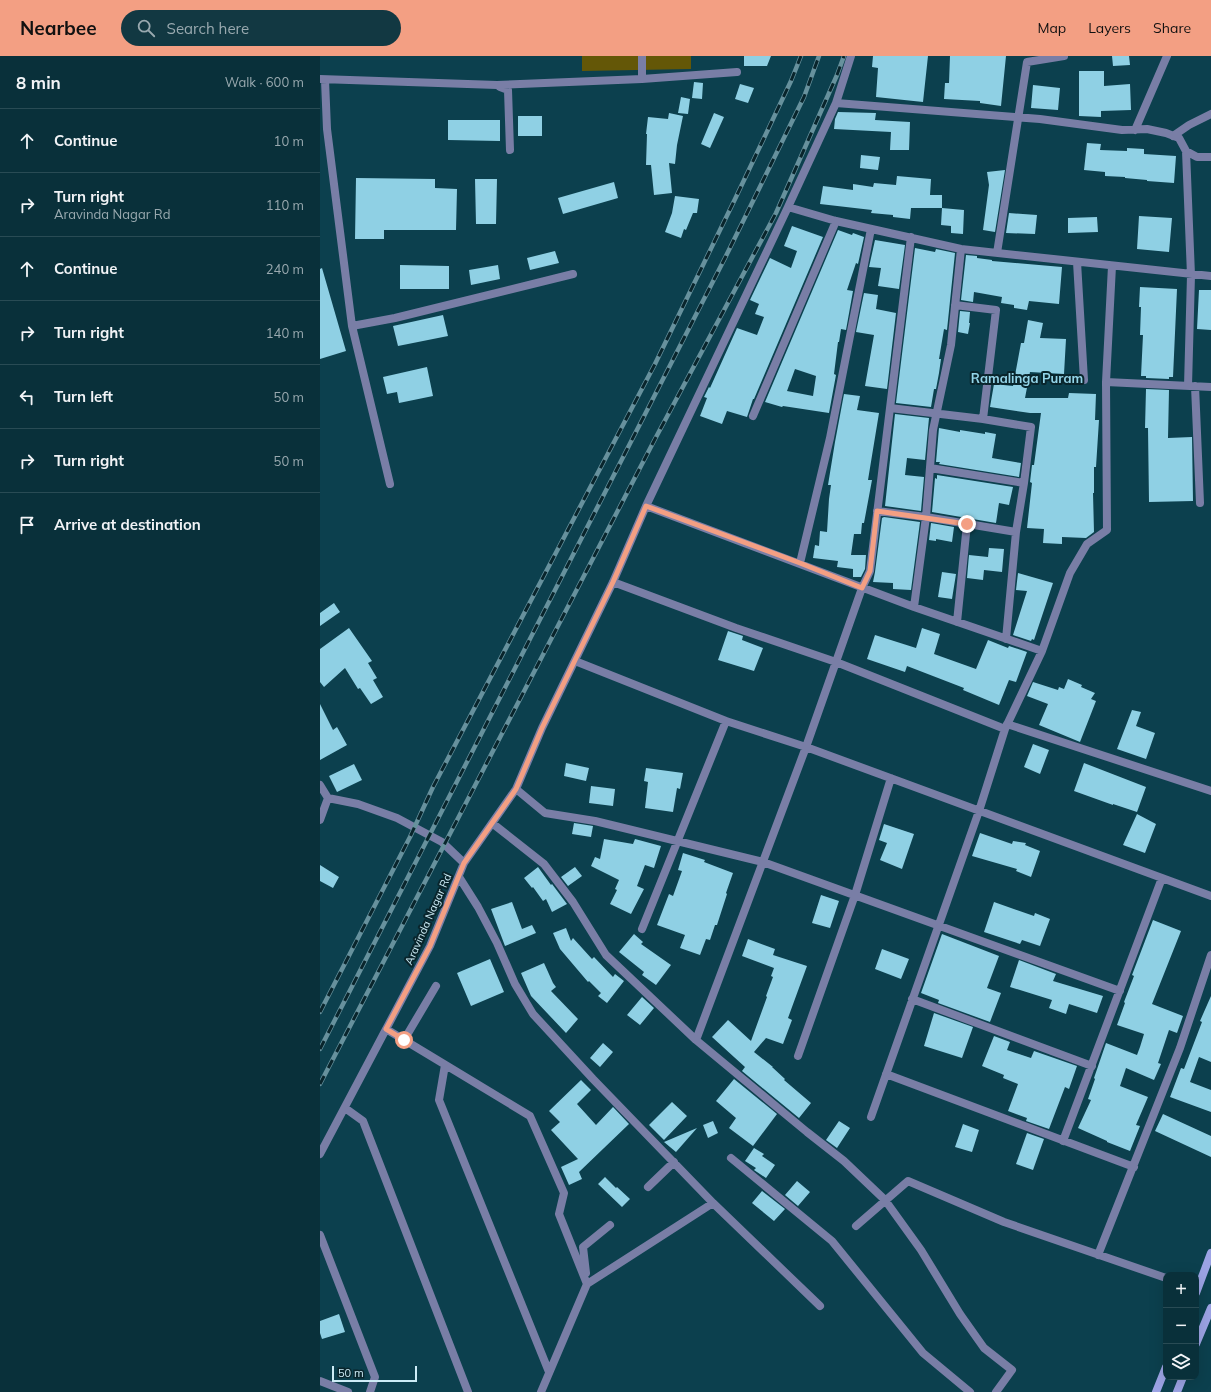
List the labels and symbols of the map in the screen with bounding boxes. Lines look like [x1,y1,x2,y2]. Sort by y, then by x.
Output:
district label: Ramalinga Puram [971,370,1083,386]
route end [958,515,976,533]
street label: Aravinda Nagar Rd [402,871,454,967]
route start [395,1031,413,1049]
scale bar [332,1364,417,1383]

